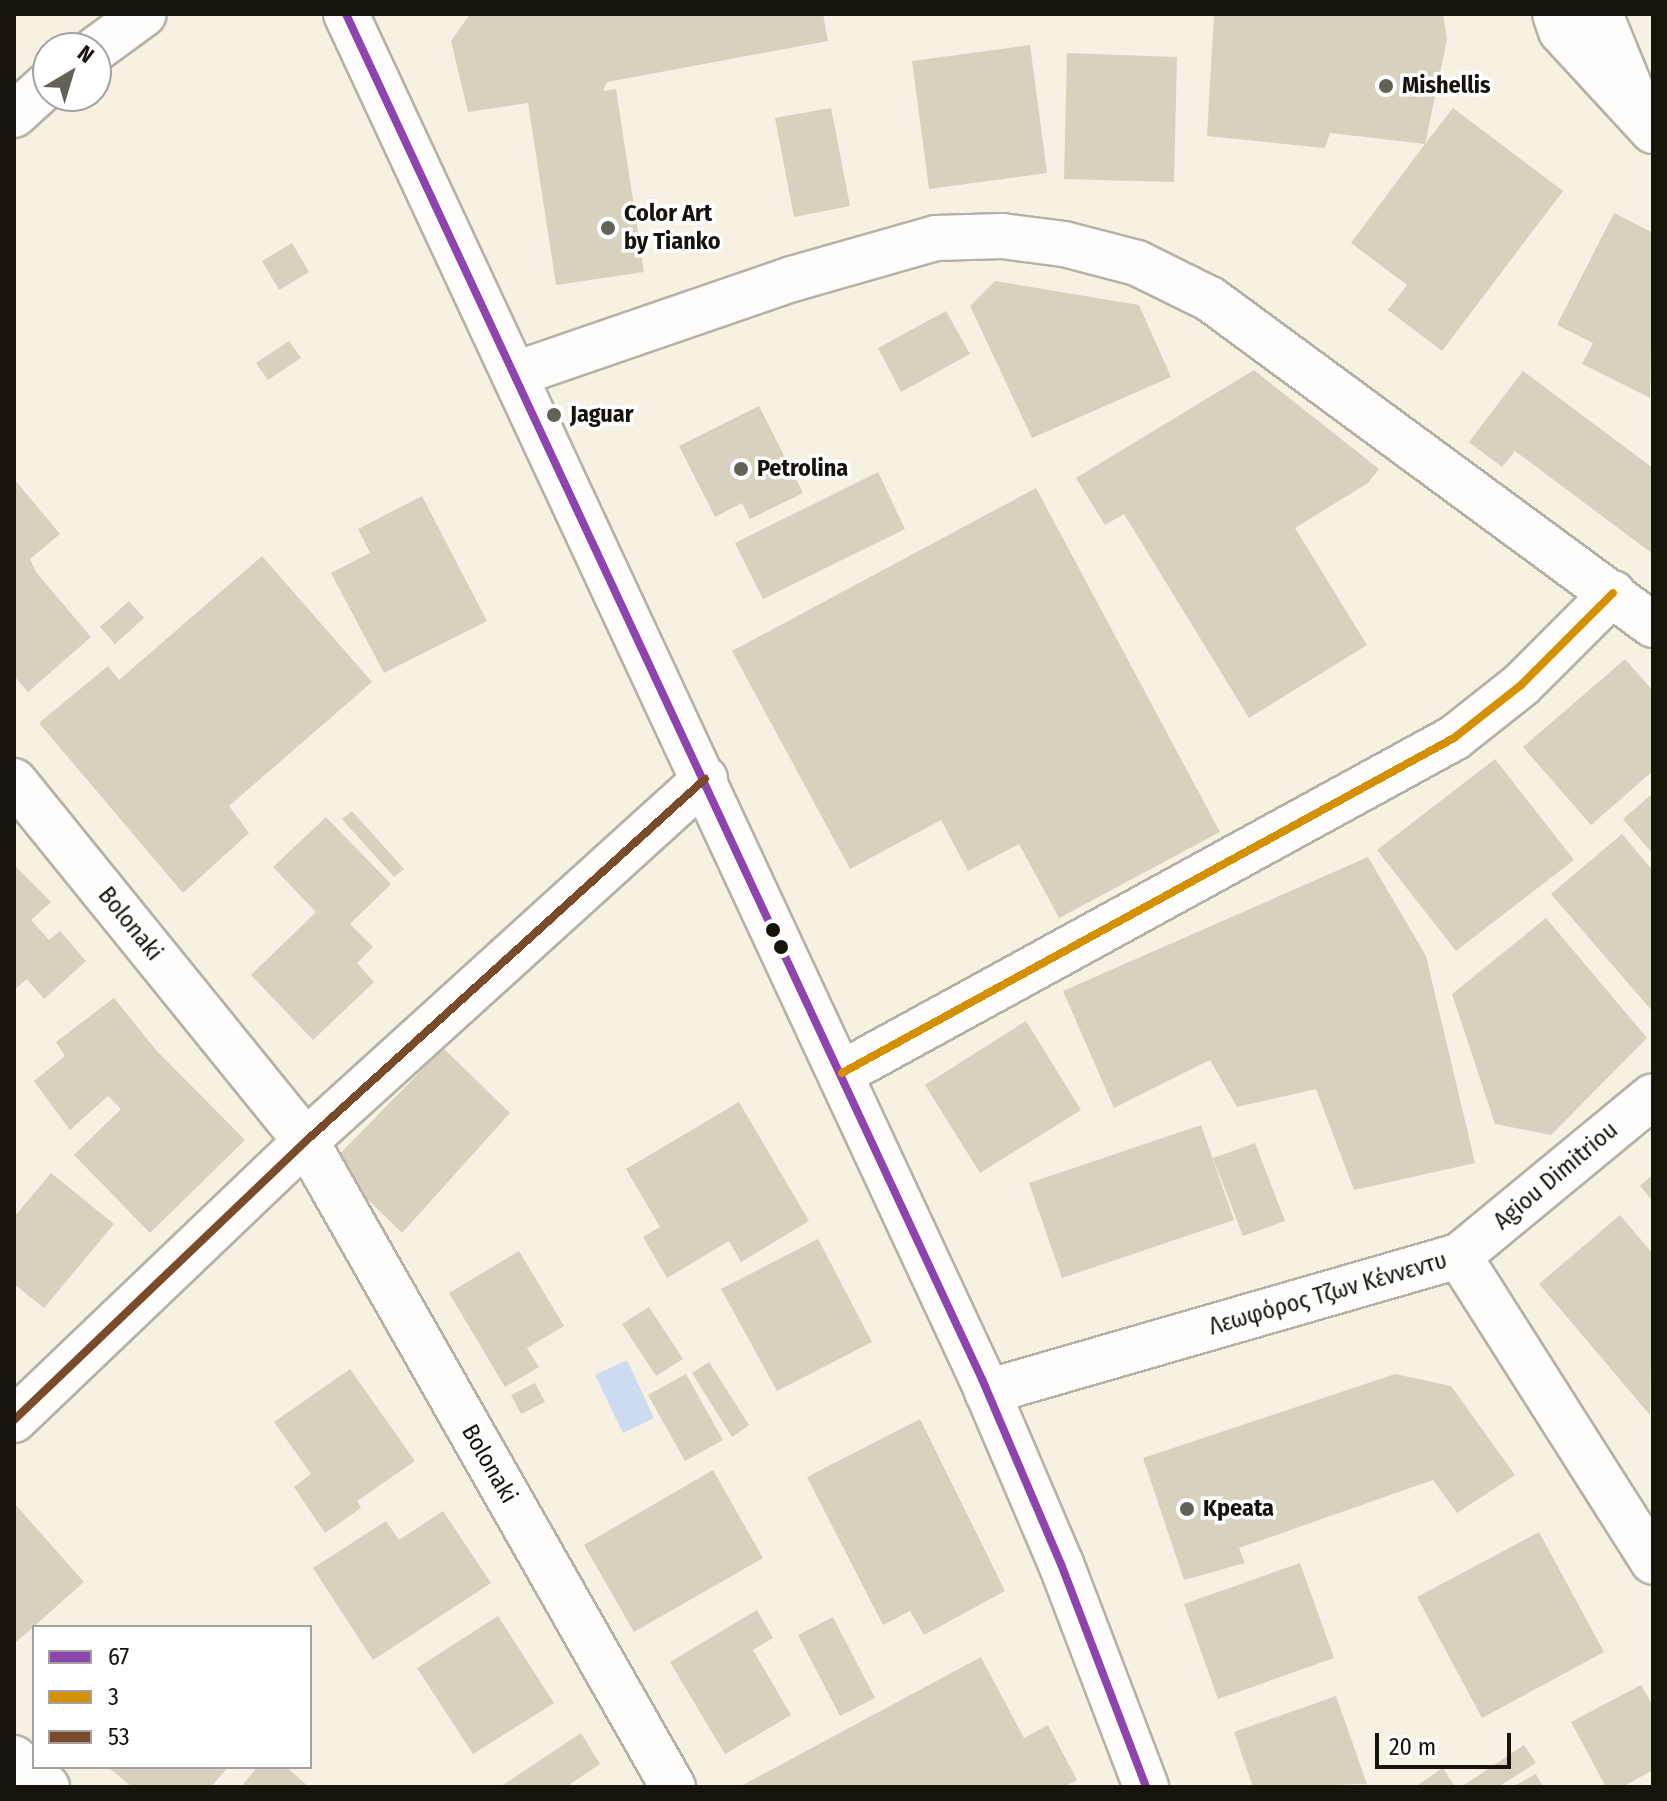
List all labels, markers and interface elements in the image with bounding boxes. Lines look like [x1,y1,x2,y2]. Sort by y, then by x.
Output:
north arrow [32,32,112,112]
text: N [72,40,99,69]
place label: Mishellis [1402,72,1491,100]
marker: Mishellis [1377,77,1395,95]
place label: Color Art by Tianko [624,200,720,256]
marker: Color Art by Tianko [599,219,617,237]
place label: Jaguar [570,401,634,429]
marker: Jaguar [545,406,563,424]
place label: Petrolina [757,455,848,483]
marker: Petrolina [732,460,750,478]
street label: Bolonaki [92,881,168,967]
unlabelled marker [765,922,781,938]
unlabelled marker [773,939,789,955]
street label: Agiou Dimitriou [1488,1116,1624,1236]
street label: Λεωφόρος Τζων Κέννεντυ [1206,1246,1450,1342]
street label: Bolonaki [455,1419,523,1509]
place label: Kpeata [1203,1495,1274,1523]
marker: Kpeata [1178,1500,1196,1518]
legend [32,1625,312,1769]
text: 67 [108,1643,129,1671]
text: 3 [108,1683,119,1711]
scale bar [1379,1717,1515,1767]
text: 53 [108,1723,130,1751]
text: 20 m [1389,1733,1436,1761]

